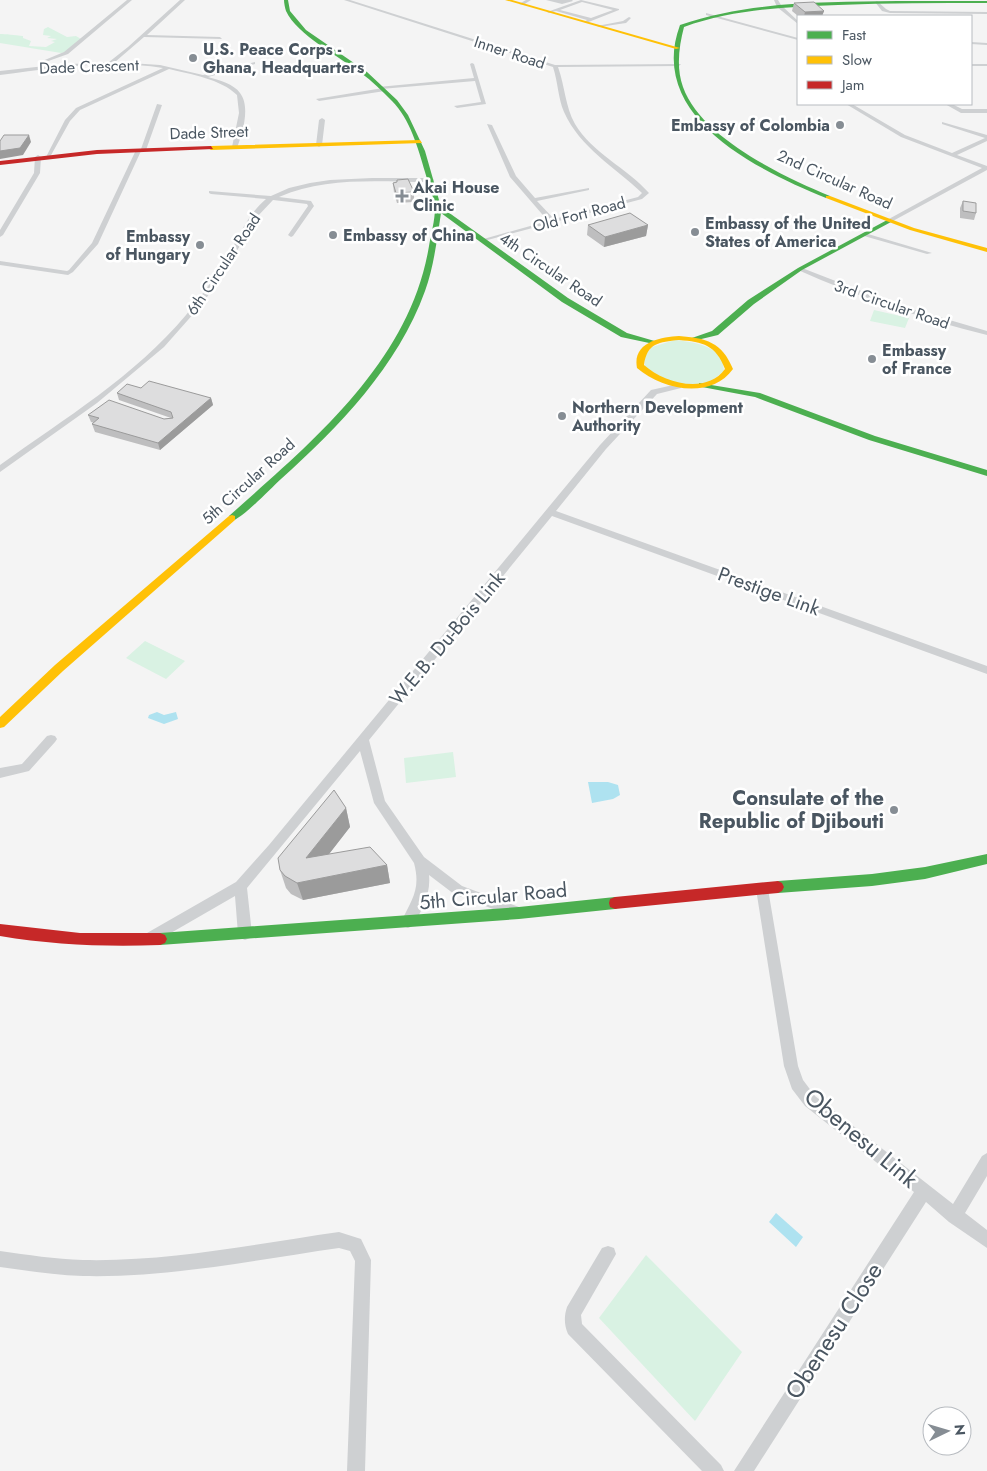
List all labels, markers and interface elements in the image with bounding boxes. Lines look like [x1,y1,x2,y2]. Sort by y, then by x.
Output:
legend [797,15,972,105]
text: Fast [842,24,866,46]
street label: Inner Road [471,30,548,75]
place label: U.S. Peace Corps - Ghana, Headquarters [203,38,364,79]
text: Slow [842,49,873,71]
marker: U.S. Peace Corps - Ghana, Headquarters [187,52,199,64]
street label: Dade Crescent [39,53,139,80]
text: Jam [840,74,865,96]
place label: Embassy of Colombia [671,114,830,137]
marker: Embassy of Colombia [834,119,846,131]
street label: Dade Street [169,120,249,145]
street label: 2nd Circular Road [773,144,896,215]
place label: Akai House Clinic [412,176,500,217]
marker: Akai House Clinic [395,189,409,203]
street label: Old Fort Road [530,191,628,238]
street label: 6th Circular Road [181,209,266,320]
place label: Embassy of the United States of America [705,212,871,253]
place label: Embassy of China [343,224,474,247]
place label: Embassy of Hungary [106,225,191,266]
marker: Embassy of the United States of America [689,226,701,238]
street label: 4th Circular Road [495,227,606,312]
marker: Embassy of China [327,229,339,241]
marker: Embassy of Hungary [194,239,206,251]
street label: 3rd Circular Road [831,274,953,335]
place label: Embassy of France [882,339,952,380]
marker: Embassy of France [866,353,878,365]
place label: Northern Development Authority [571,396,744,437]
marker: Northern Development Authority [556,410,568,422]
street label: 5th Circular Road [197,433,300,530]
street label: Prestige Link [714,560,824,623]
street label: W.E.B. Du-Bois Link [383,565,512,712]
place label: Consulate of the Republic of Djibouti [699,784,884,836]
marker: Consulate of the Republic of Djibouti [888,804,900,816]
street label: 5th Circular Road [418,876,568,917]
street label: Obenesu Link [797,1079,926,1196]
street label: Obenesu Close [776,1256,891,1406]
north arrow [922,1406,972,1456]
text: N [950,1423,970,1436]

